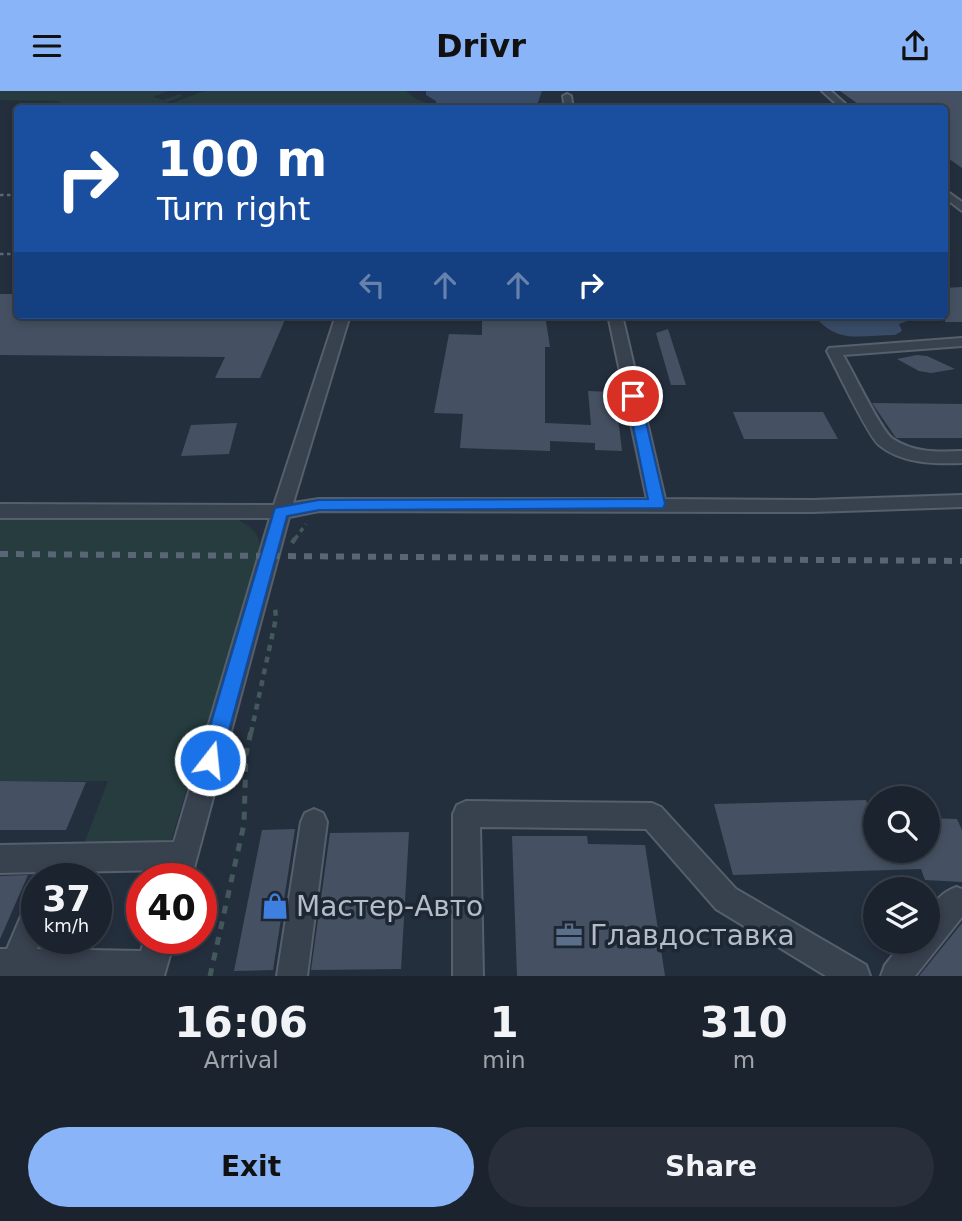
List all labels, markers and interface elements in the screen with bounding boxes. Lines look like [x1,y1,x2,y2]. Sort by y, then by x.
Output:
icon: menu [28,27,66,65]
text: Drivr [436,27,526,65]
icon: share [896,27,934,65]
text: 100 m [157,131,327,188]
icon: right [42,133,133,224]
text: Turn right [157,190,310,228]
icon: left [353,266,391,304]
icon: ahead [426,266,464,304]
icon: ahead [499,266,537,304]
icon: right [572,266,610,304]
pin [603,366,663,426]
icon: arrive [614,377,652,415]
position arrow [173,723,247,797]
map controls [863,786,940,954]
button: search [863,786,940,863]
speed limit sign: 40 [126,863,217,954]
button: layers [863,877,940,954]
text: 37 [42,879,91,919]
place label: Мастер-Авто [296,890,483,923]
shop icon: Мастер-Авто [260,891,290,921]
text: km/h [44,915,89,936]
place label: Главдоставка [590,919,795,952]
office icon: Главдоставка [554,920,584,950]
text: 16:06 [174,998,308,1047]
text: 1 [489,998,519,1047]
text: 310 [700,998,788,1047]
text: Arrival [204,1047,279,1073]
text: min [482,1047,526,1073]
text: m [733,1047,755,1073]
button: Exit [28,1127,474,1207]
button: Share [488,1127,934,1207]

